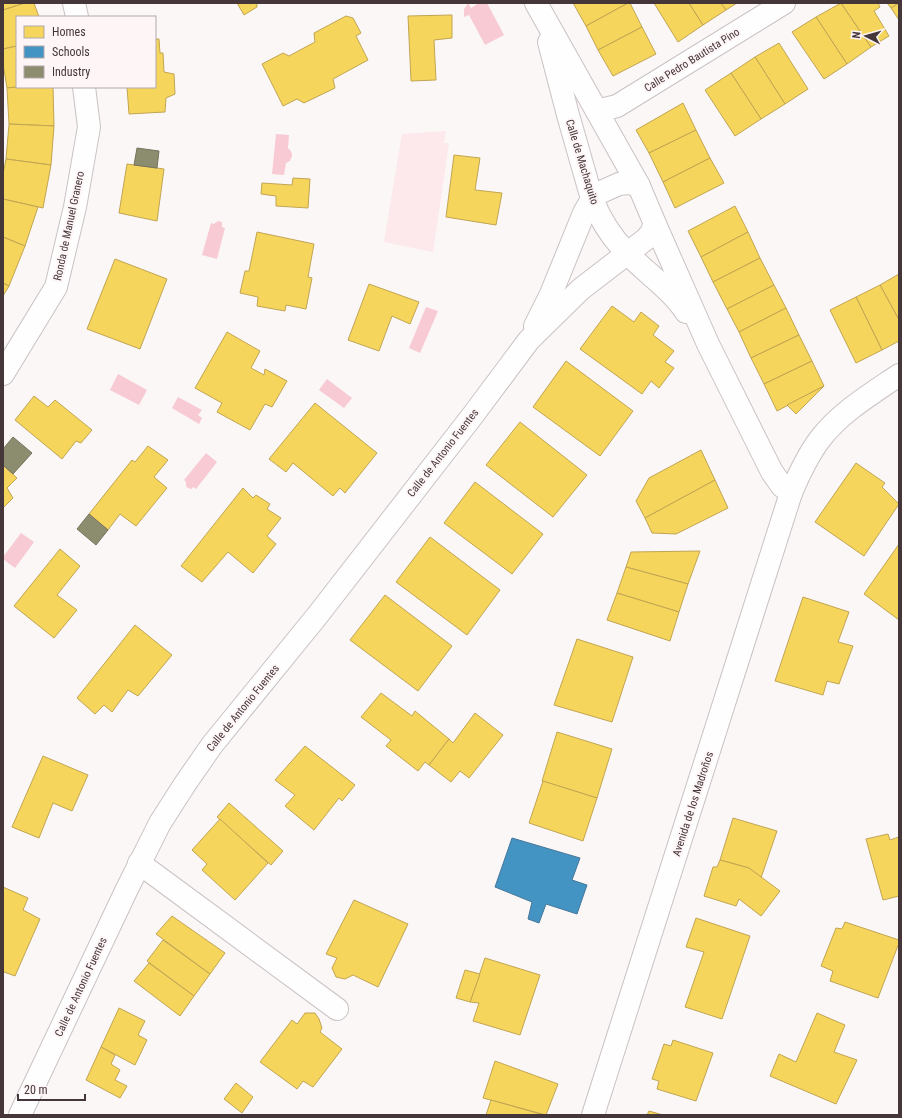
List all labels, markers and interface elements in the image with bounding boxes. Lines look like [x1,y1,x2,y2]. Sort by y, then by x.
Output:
legend [16,16,156,88]
north arrow [846,16,886,56]
text: Homes [52,25,86,39]
street label: Calle Pedro Bautista Pino [642,25,743,95]
text: N [850,31,863,39]
text: Schools [52,45,90,59]
text: Industry [52,65,90,79]
street label: Calle de Machaquito [563,118,601,207]
street label: Ronda de Manuel Granero [51,170,87,282]
street label: Calle de Antonio Fuentes [405,406,481,500]
street label: Calle de Antonio Fuentes [204,662,282,754]
street label: Avenida de los Madroños [670,750,716,858]
street label: Calle de Antonio Fuentes [52,935,110,1039]
scale bar [18,1076,85,1102]
text: 20 m [24,1083,48,1097]

